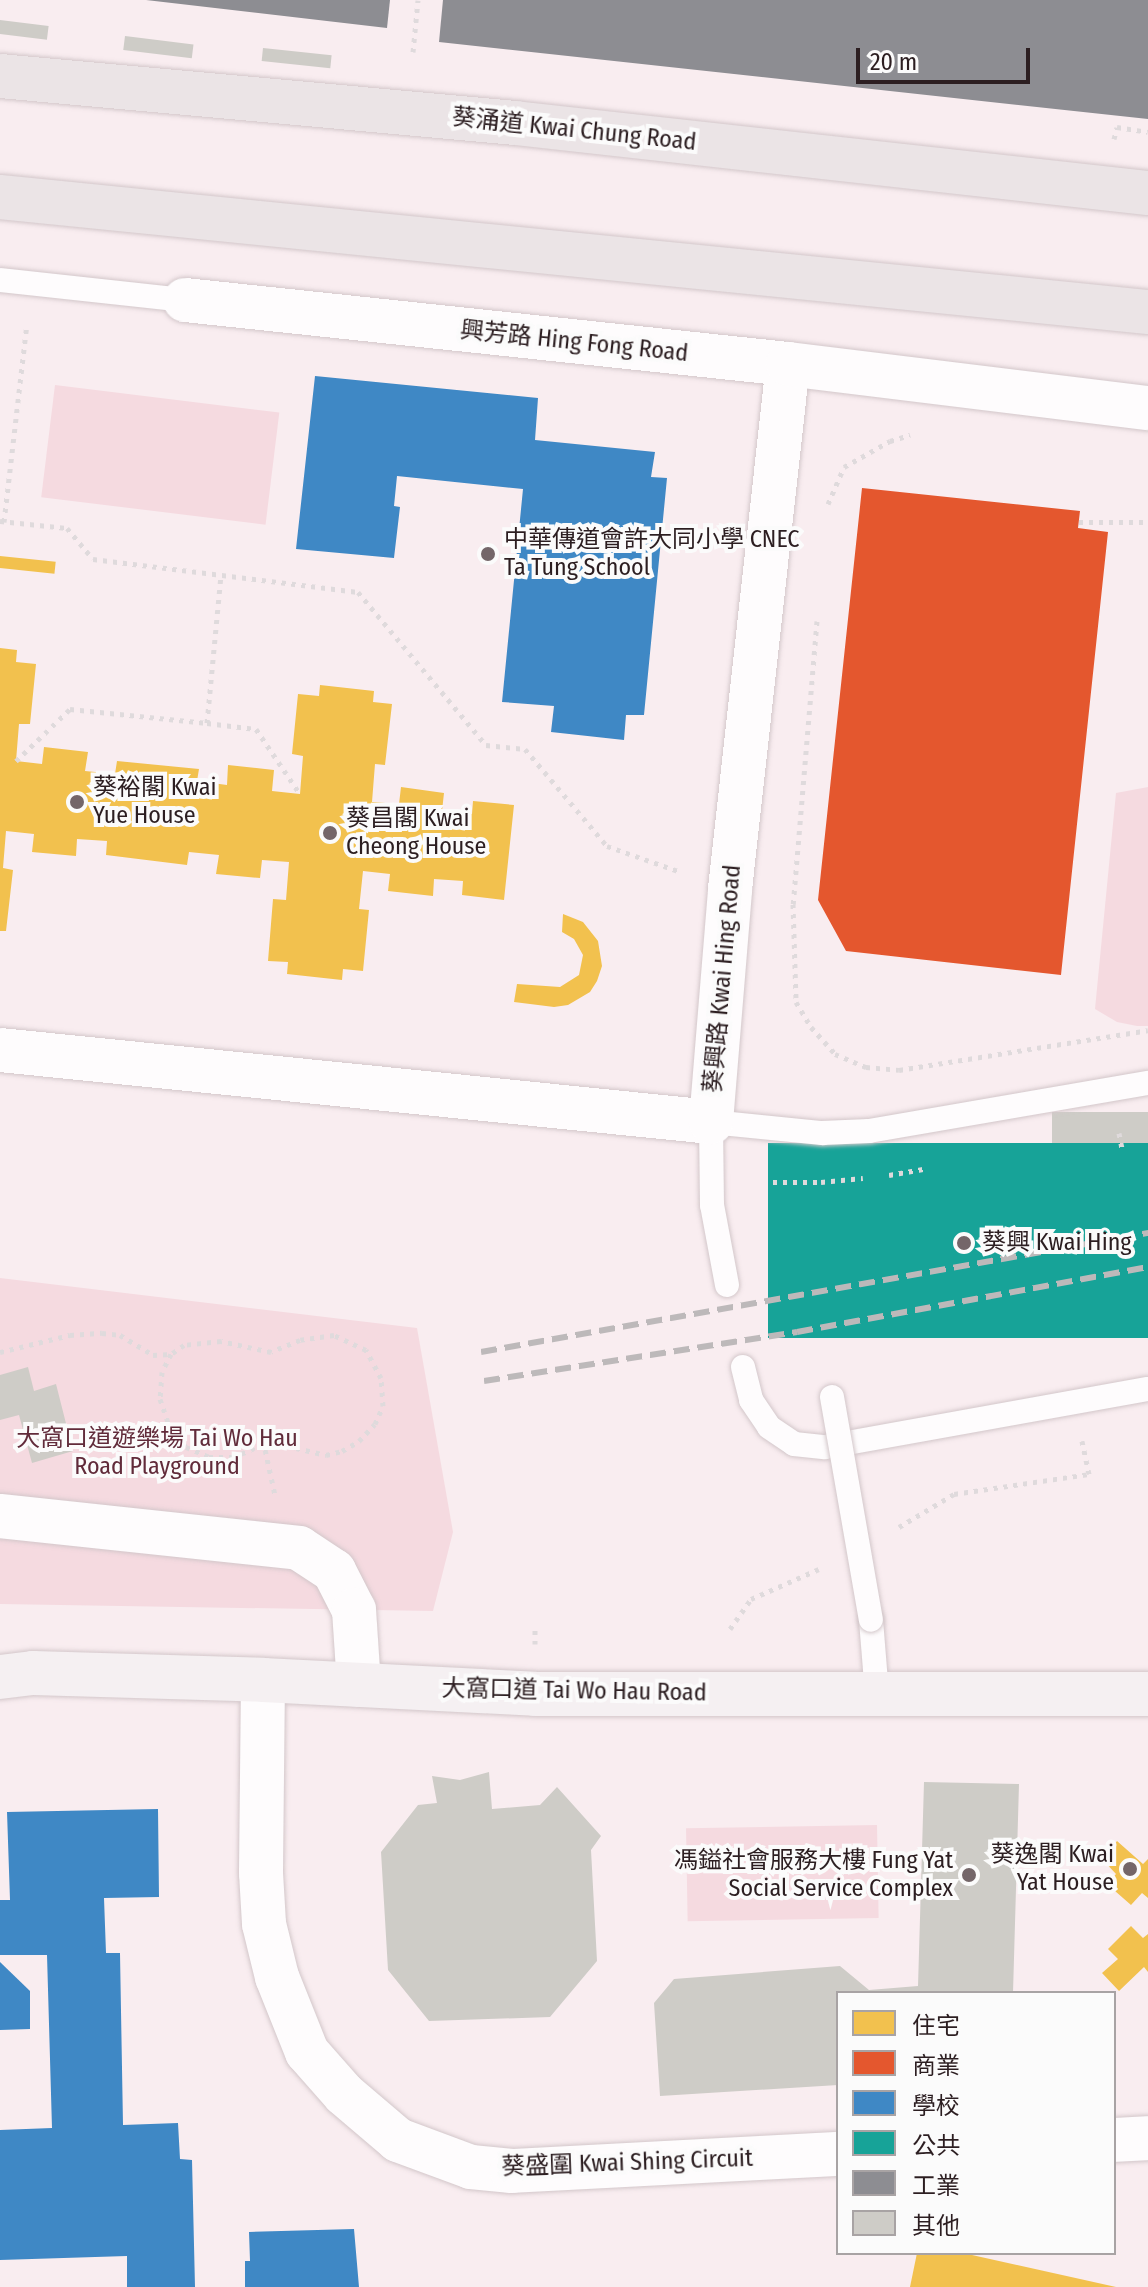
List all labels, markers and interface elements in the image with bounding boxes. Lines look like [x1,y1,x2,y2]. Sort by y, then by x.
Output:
scale bar [860,32,1034,82]
text: 20 m [870,48,917,76]
street label: 葵涌道 Kwai Chung Road [450,103,698,157]
street label: 興芳路 Hing Fong Road [458,316,690,368]
place label: 中華傳道會許大同小學 CNEC Ta Tung School [504,526,800,582]
marker: 中華傳道會許大同小學 CNEC Ta Tung School [479,545,497,563]
place label: 葵裕閣 Kwai Yue House [93,774,216,830]
marker: 葵裕閣 Kwai Yue House [68,793,86,811]
place label: 葵昌閣 Kwai Cheong House [346,805,486,861]
marker: 葵昌閣 Kwai Cheong House [321,824,339,842]
street label: 葵興路 Kwai Hing Road [699,864,747,1094]
place label: 葵興 Kwai Hing [982,1229,1132,1257]
marker: 葵興 Kwai Hing [953,1232,975,1254]
park label: 大窩口道遊樂場 Tai Wo Hau Road Playground [16,1425,298,1481]
street label: 大窩口道 Tai Wo Hau Road [441,1674,707,1708]
place label: 葵逸閣 Kwai Yat House [991,1841,1114,1897]
place label: 馮鎰社會服務大樓 Fung Yat Social Service Complex [674,1847,953,1903]
marker: 葵逸閣 Kwai Yat House [1121,1860,1139,1878]
marker: 馮鎰社會服務大樓 Fung Yat Social Service Complex [960,1866,978,1884]
legend [836,1991,1116,2255]
text: 住宅 [912,2012,960,2040]
text: 商業 [912,2052,960,2080]
text: 學校 [912,2092,960,2120]
text: 公共 [912,2132,960,2160]
street label: 葵盛圍 Kwai Shing Circuit [501,2144,753,2182]
text: 工業 [912,2172,960,2200]
text: 其他 [912,2212,960,2240]

